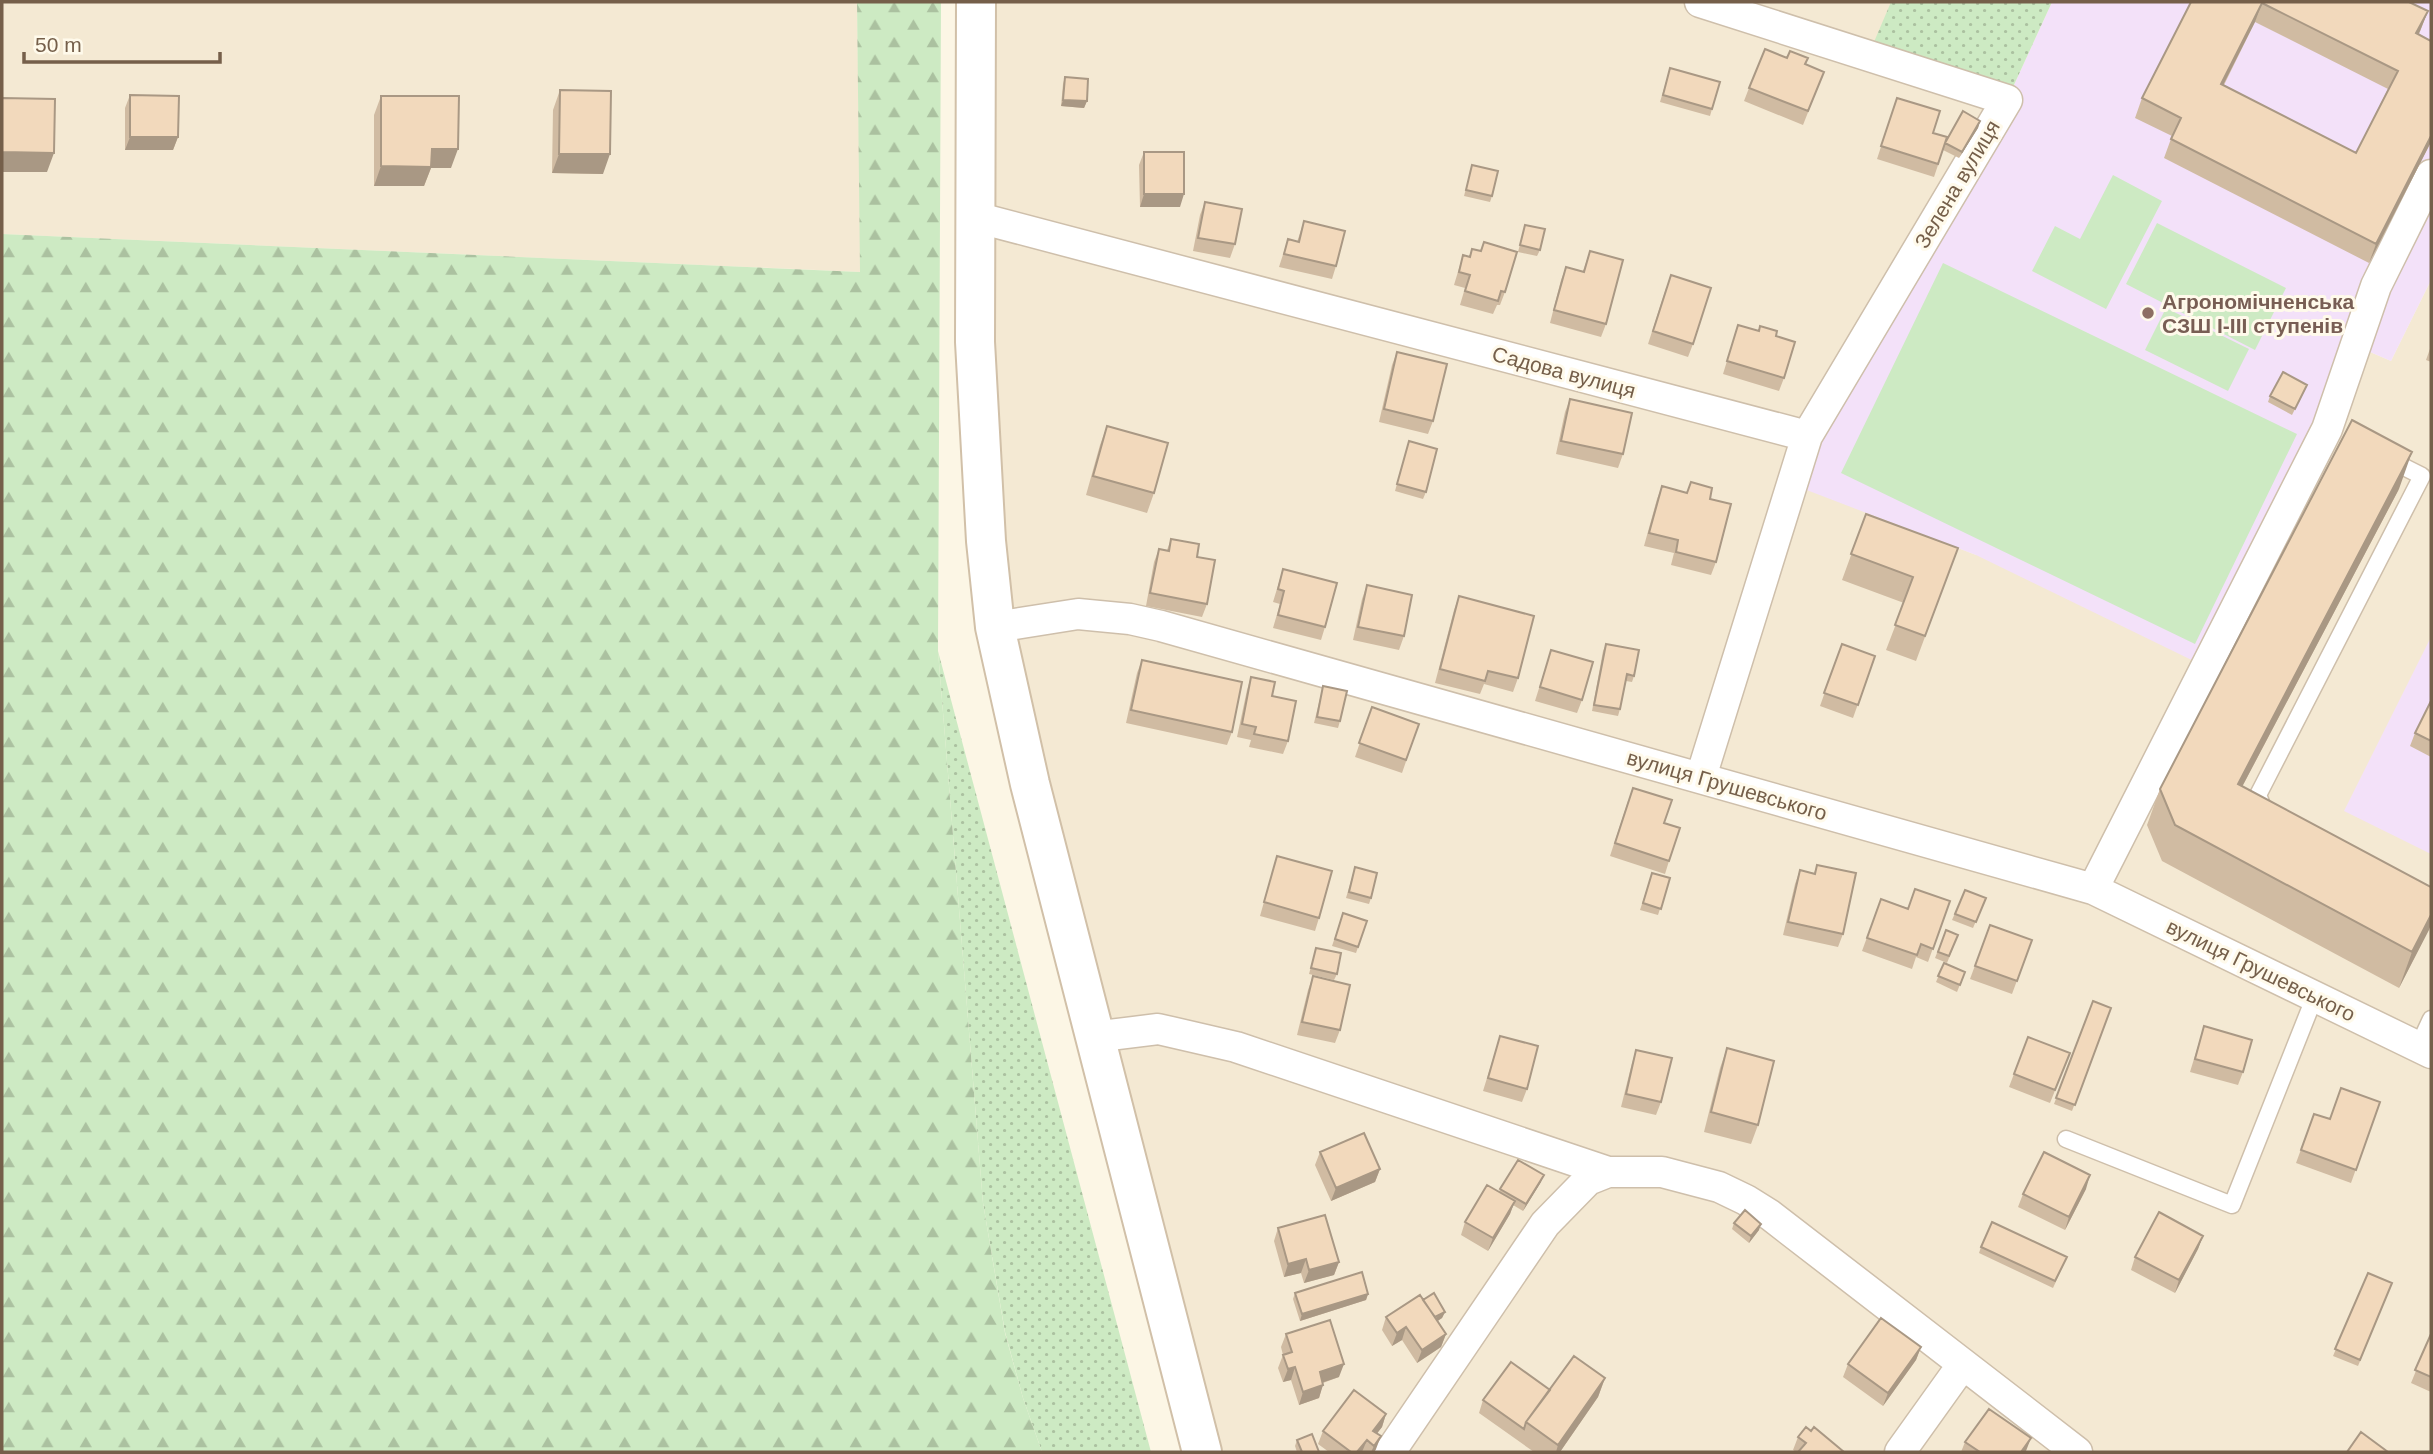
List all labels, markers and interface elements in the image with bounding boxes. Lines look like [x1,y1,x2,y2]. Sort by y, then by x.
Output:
scale bar [24,21,220,65]
text: 50 m [35,33,82,56]
street label: Зелена вулиця [1910,116,2004,252]
place label: Агрономічненська СЗШ І-ІІІ ступенів [2162,290,2355,337]
marker: Агрономічненська СЗШ І-ІІІ ступенів [2140,305,2156,321]
street label: Садова вулиця [1490,342,1638,402]
street label: вулиця Грушевського [1624,745,1830,825]
street label: вулиця Грушевського [2163,914,2359,1026]

